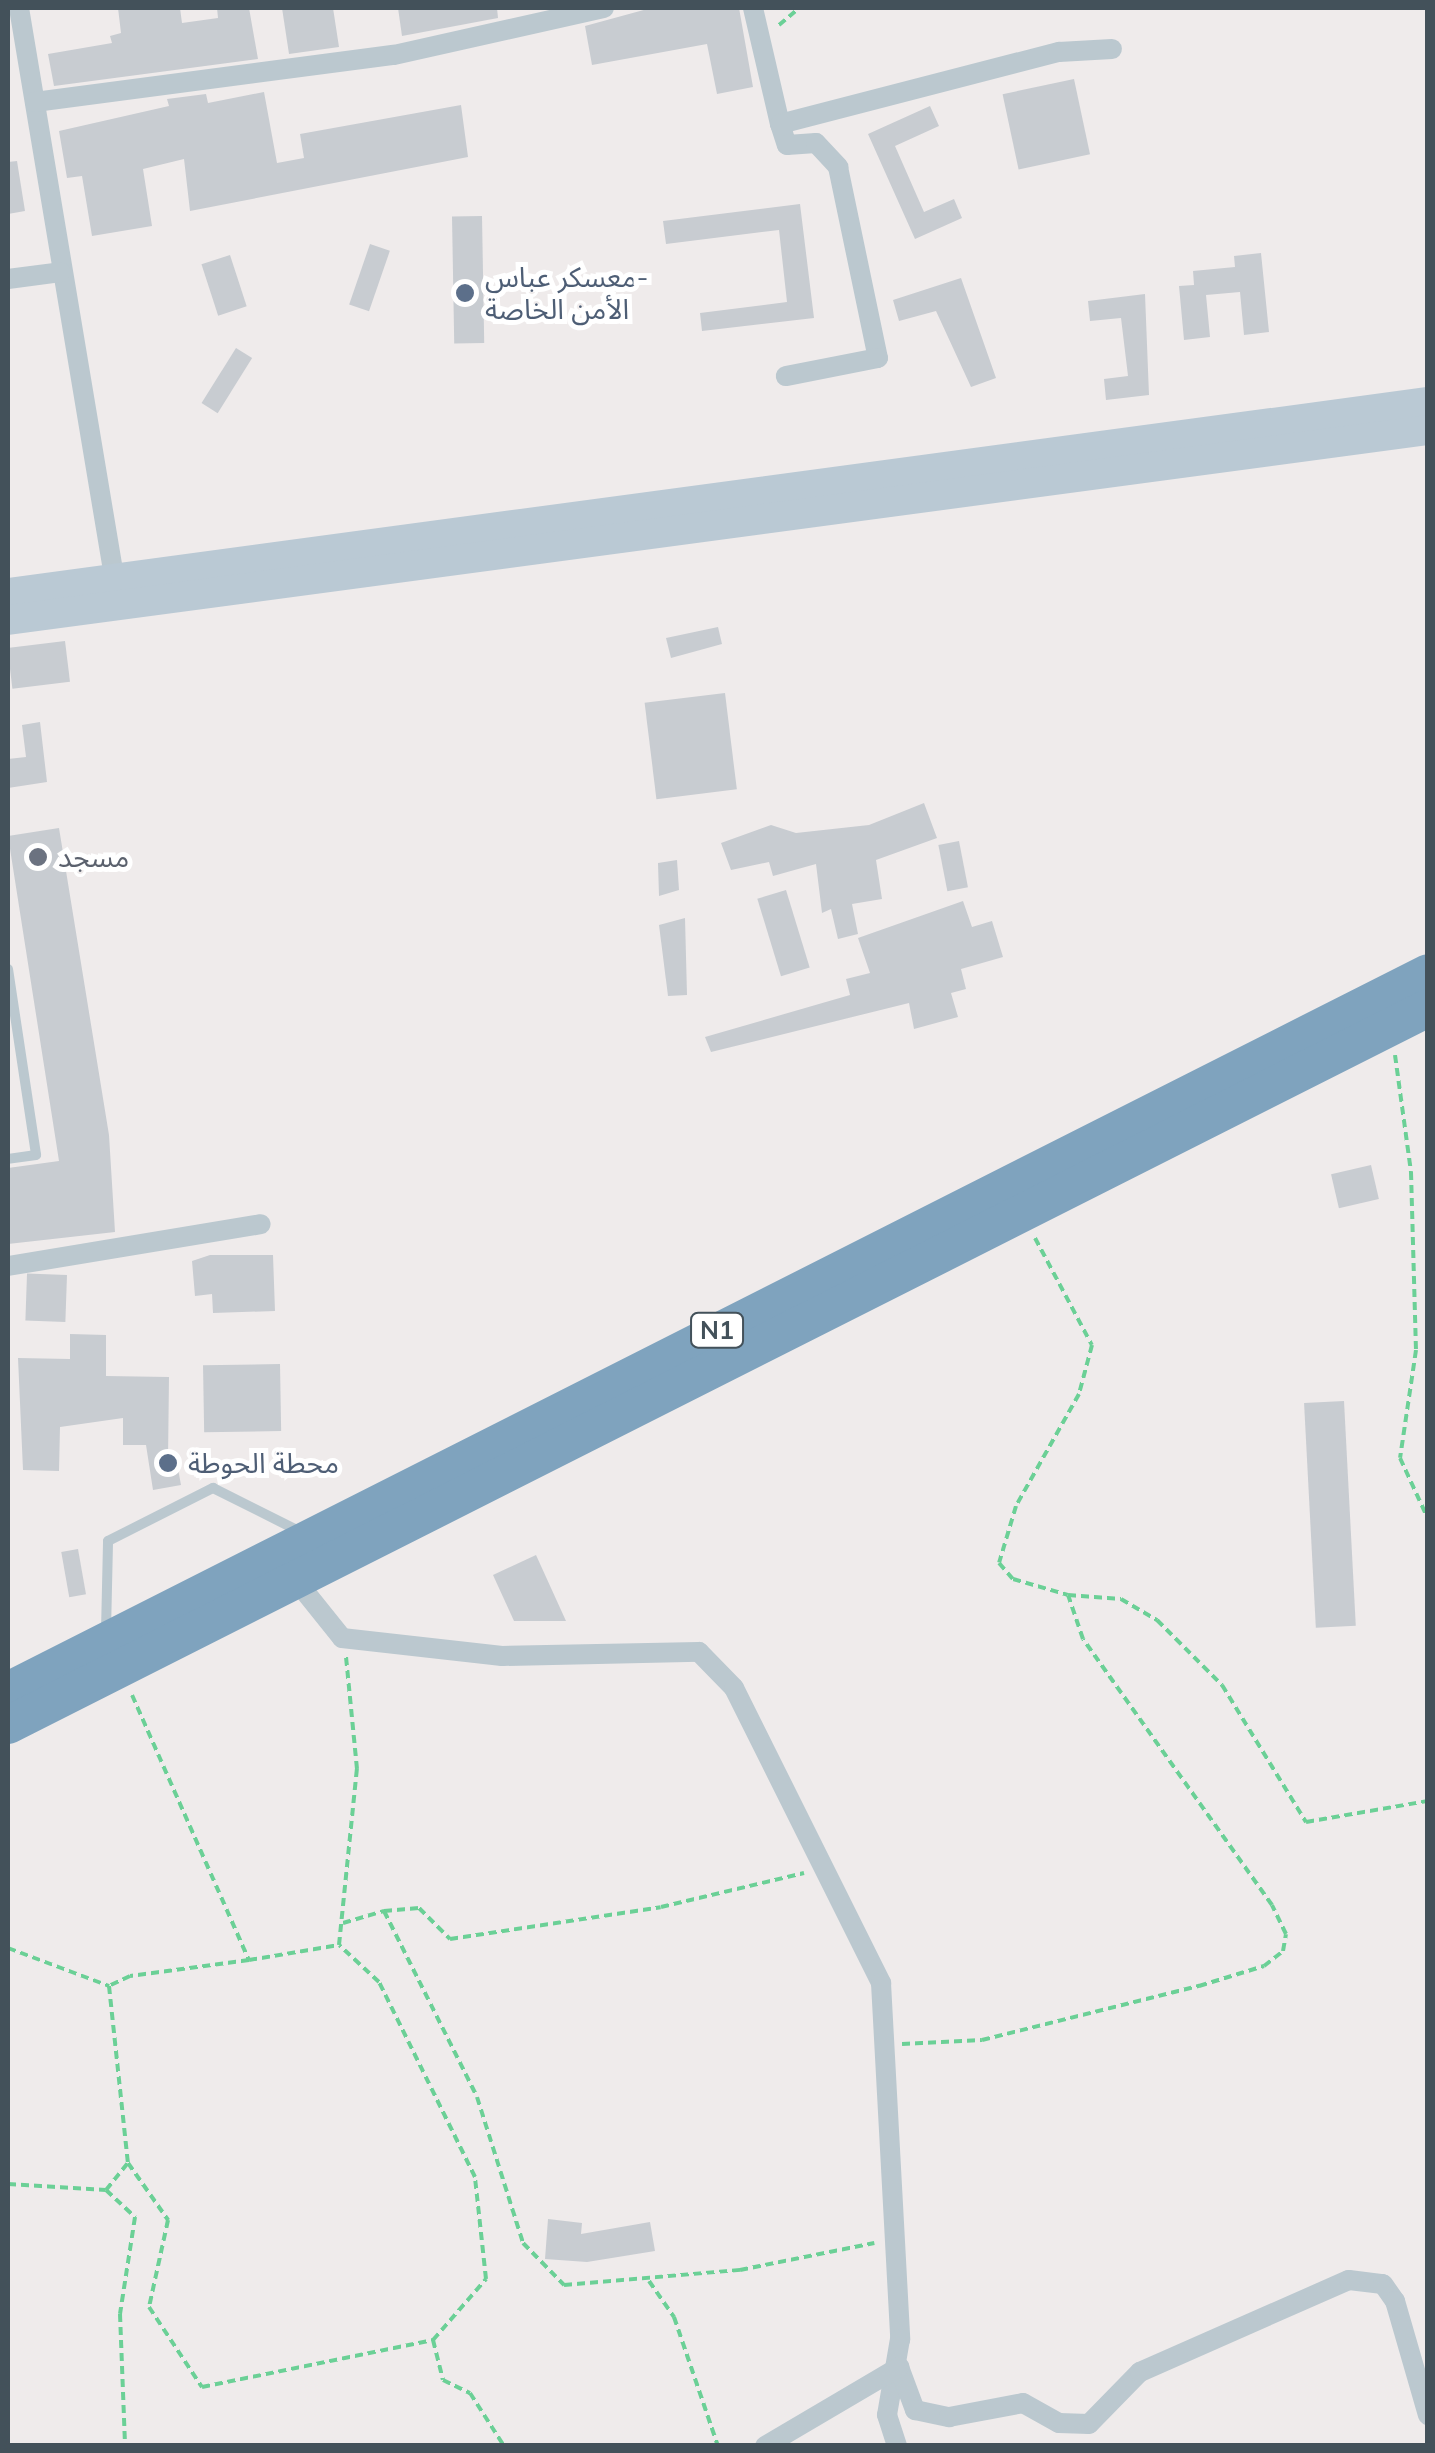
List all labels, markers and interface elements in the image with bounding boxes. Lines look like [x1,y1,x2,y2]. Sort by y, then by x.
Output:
place label: معسكر عباس- الأمن الخاصة [485,260,648,326]
marker: معسكر عباس- الأمن الخاصة [454,282,476,304]
place label: مسجد [58,840,129,874]
marker: مسجد [27,846,49,868]
road number: N1 [690,1310,744,1350]
place label: محطة الحوطة [188,1446,339,1480]
marker: محطة الحوطة [157,1452,179,1474]

